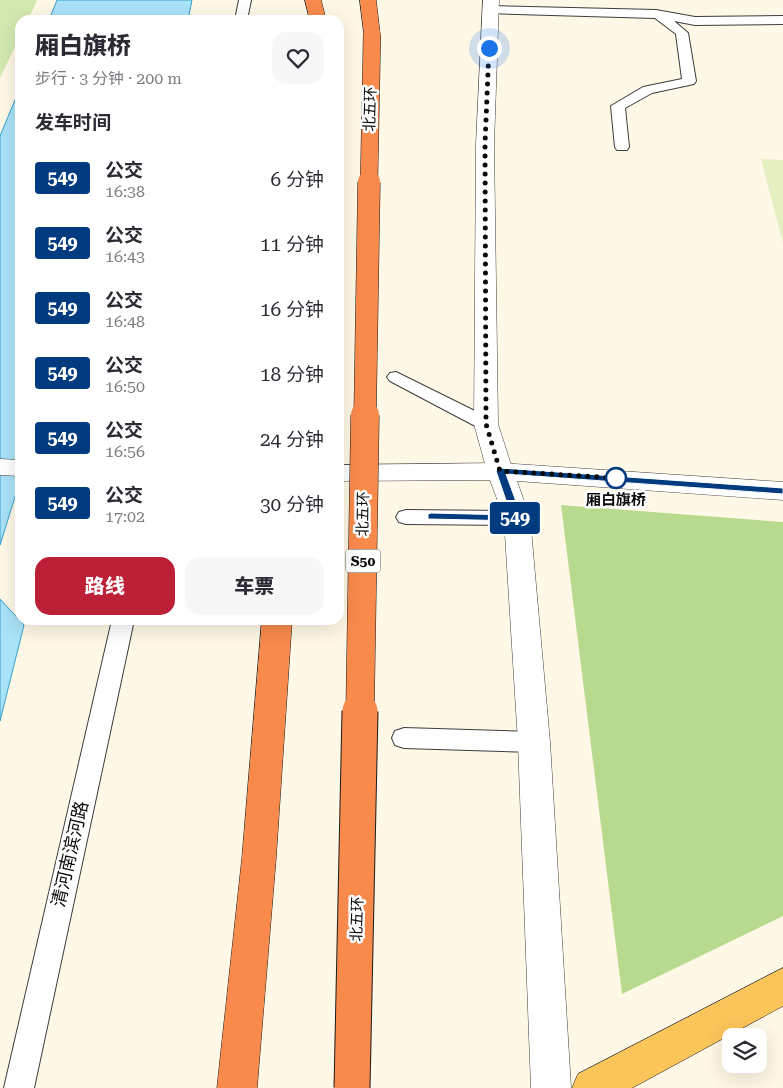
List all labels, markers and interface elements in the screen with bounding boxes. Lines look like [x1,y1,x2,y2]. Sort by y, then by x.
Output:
text: 厢白旗桥 [35,32,131,60]
button: heart [272,32,324,84]
your location [477,36,502,61]
text: 步行 · 3 分钟 · 200 m [35,69,182,88]
street label: 北五环 [360,86,380,132]
text: 发车时间 [35,111,111,134]
text: 公交 [105,159,143,182]
text: 549 [47,167,78,188]
text: 6 分钟 [271,168,324,191]
text: 16:38 [105,182,145,201]
text: 公交 [105,224,143,247]
text: 549 [47,232,78,253]
text: 11 分钟 [260,233,324,256]
text: 16:43 [105,247,145,266]
text: 公交 [105,289,143,312]
text: 549 [47,297,78,318]
text: 16 分钟 [260,298,324,321]
text: 16:48 [105,312,145,331]
text: 公交 [105,354,143,377]
text: 549 [47,362,78,383]
text: 18 分钟 [260,363,324,386]
text: 16:50 [105,377,145,396]
text: 公交 [105,419,143,442]
text: 549 [47,427,78,448]
text: 24 分钟 [260,428,324,451]
text: 16:56 [105,442,145,461]
marker: 厢白旗桥 [605,467,627,489]
text: 公交 [105,484,143,507]
street label: 北五环 [354,491,372,537]
place label: 厢白旗桥 [586,491,646,509]
text: 549 [47,492,78,513]
text: 30 分钟 [260,493,324,516]
line badge: 549 [486,502,544,534]
text: 17:02 [105,507,145,526]
text: 549 [500,507,530,528]
road number: S50 [346,550,380,572]
button: 路线 [35,557,175,615]
button: 车票 [185,557,324,615]
street label: 清河南滨河路 [47,799,92,909]
street label: 北五环 [347,896,367,942]
map controls [722,1028,767,1073]
button: layers [722,1028,767,1073]

